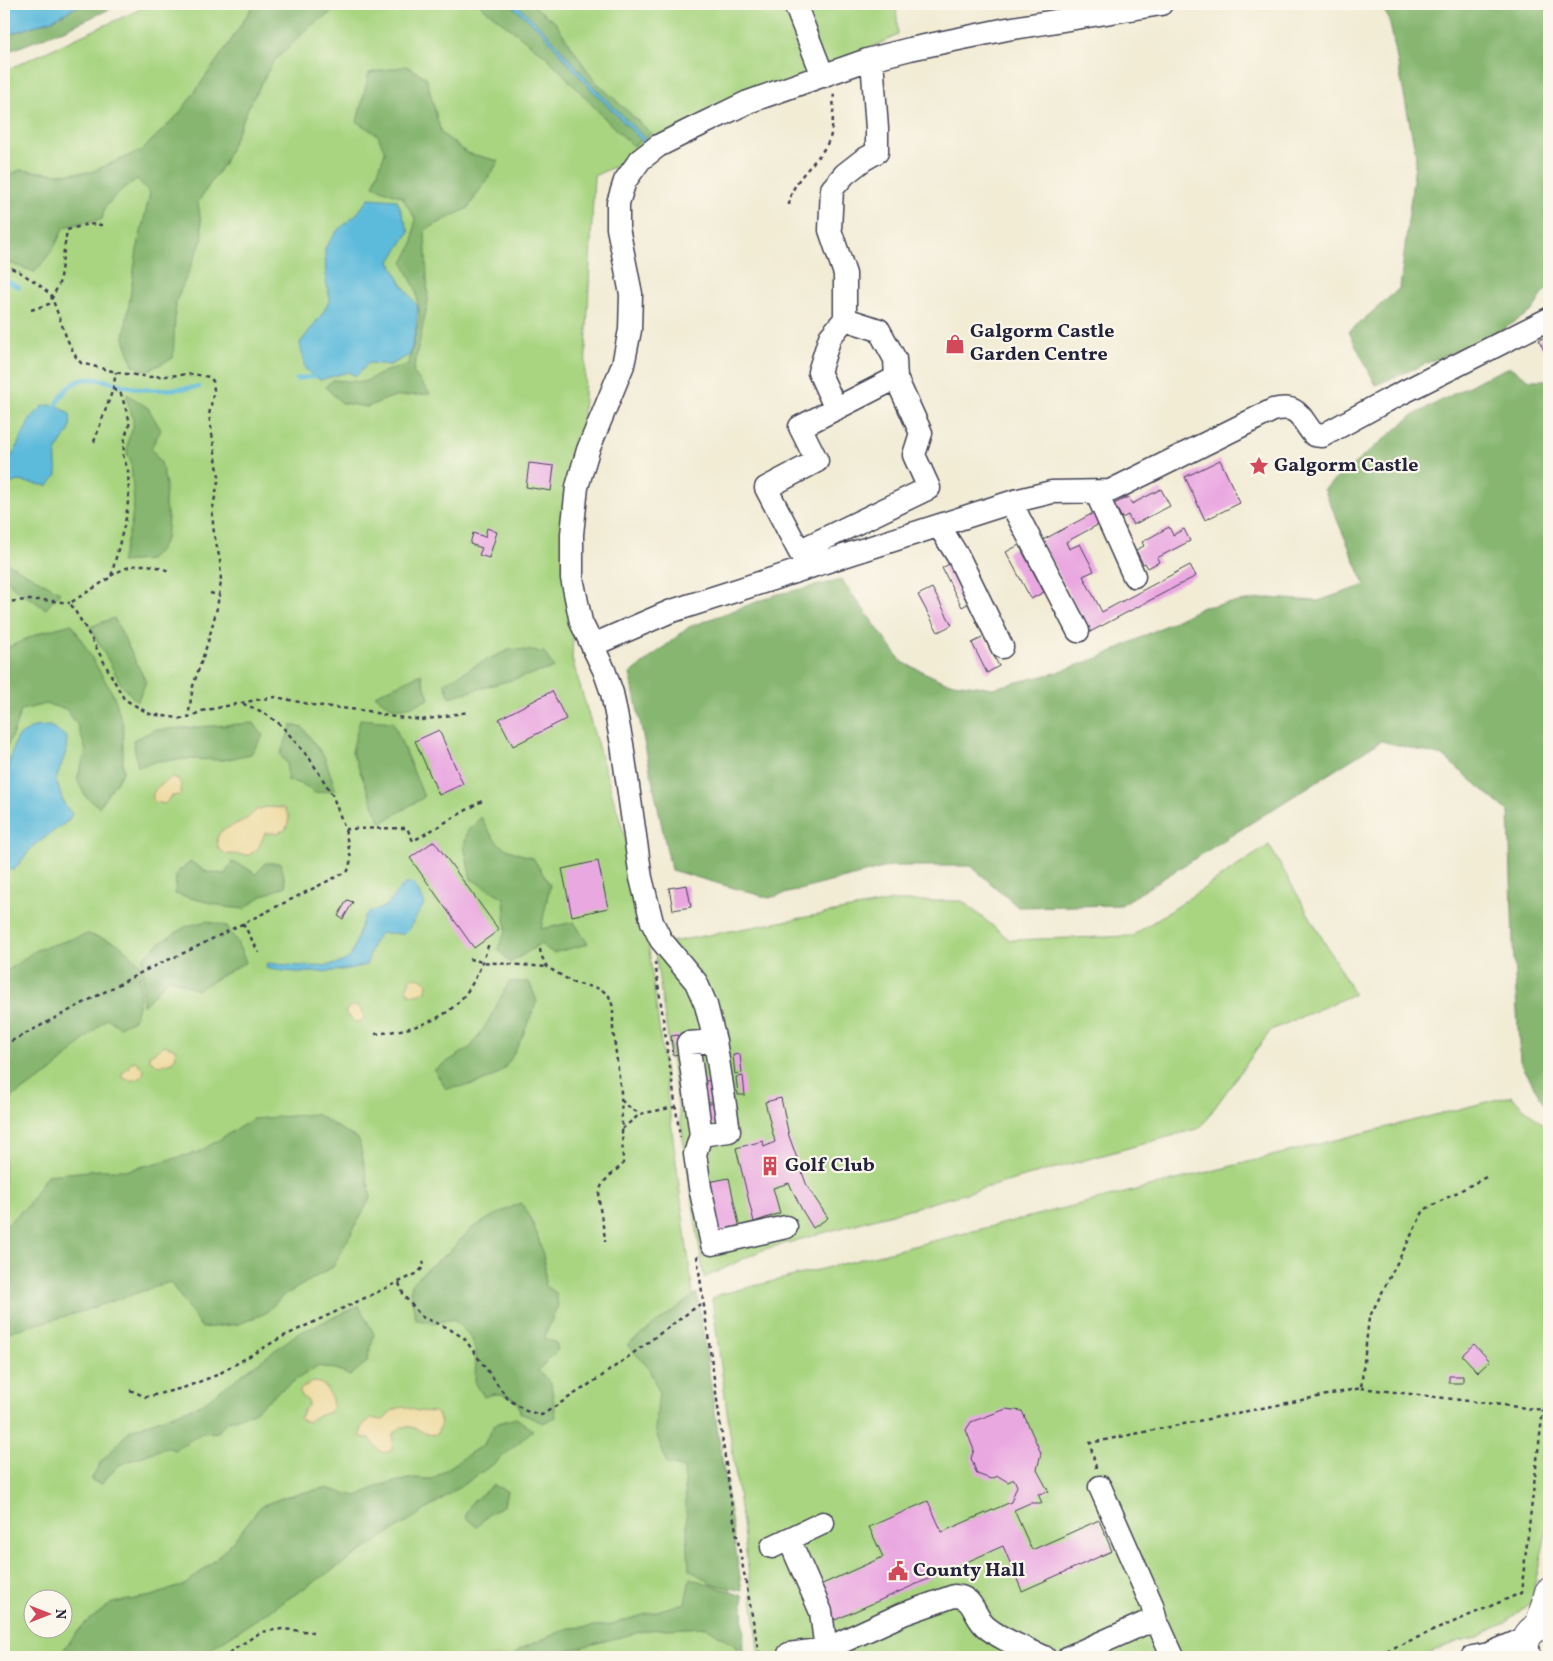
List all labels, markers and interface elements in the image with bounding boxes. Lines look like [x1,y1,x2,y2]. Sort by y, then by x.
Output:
place label: Galgorm Castle Garden Centre [970,318,1115,369]
shop icon: Galgorm Castle Garden Centre [944,333,966,355]
place label: Galgorm Castle [1274,452,1419,480]
place icon: Galgorm Castle [1248,455,1270,477]
place label: Golf Club [785,1152,875,1180]
building icon: Golf Club [759,1155,781,1177]
place label: County Hall [913,1557,1025,1585]
public building icon: County Hall [887,1560,909,1582]
north arrow [22,1588,72,1638]
text: N [50,1609,69,1619]

